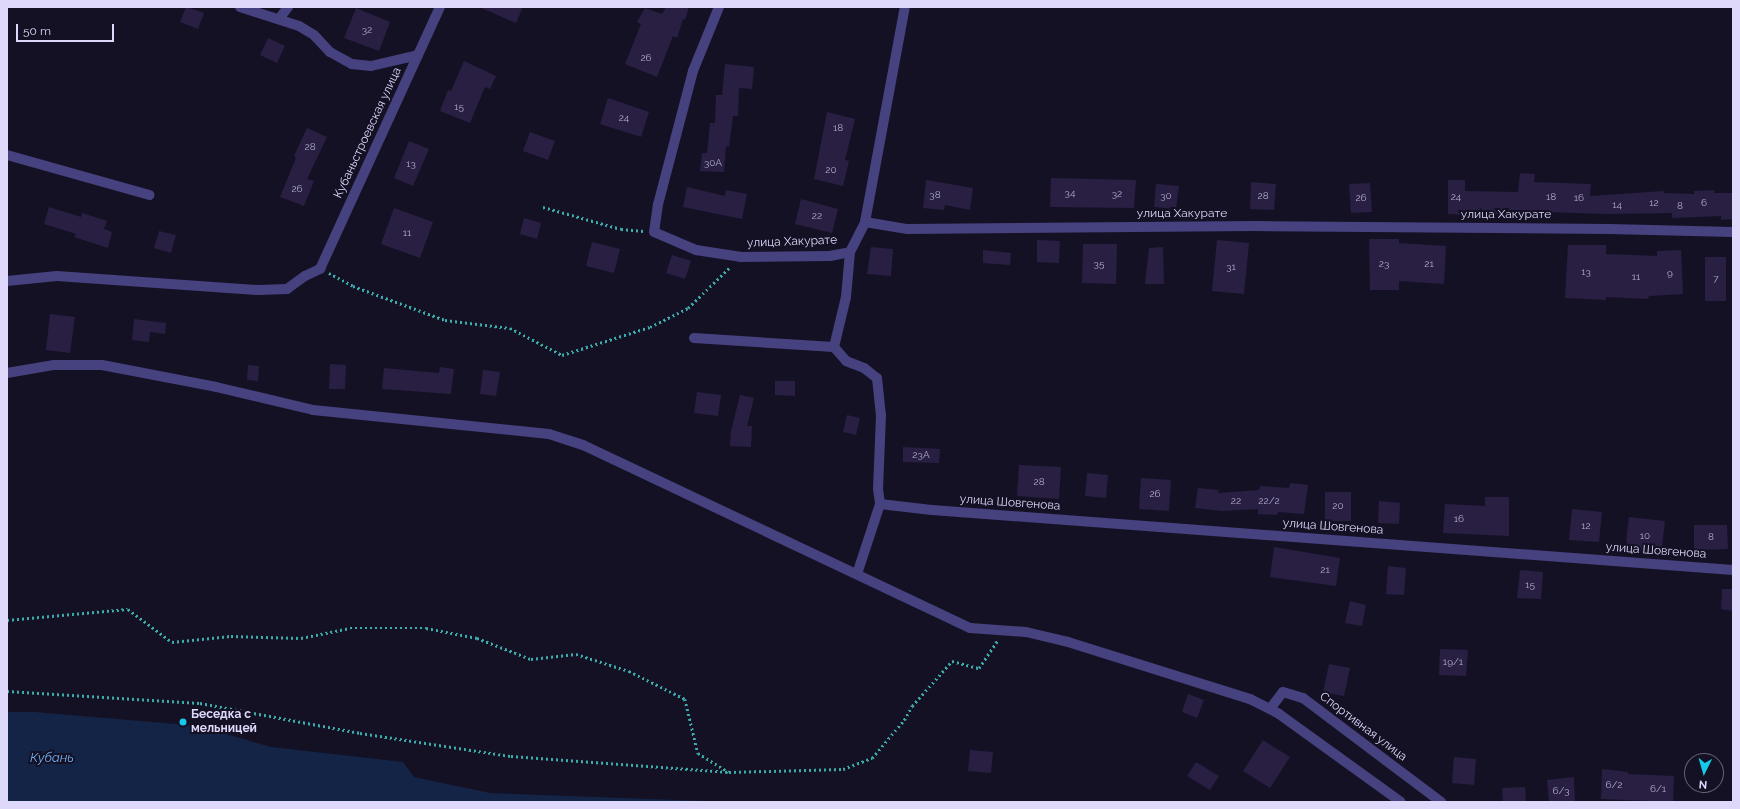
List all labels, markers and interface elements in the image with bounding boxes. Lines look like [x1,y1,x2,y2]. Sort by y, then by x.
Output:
scale bar [18,16,116,42]
text: 50 m [23,24,51,38]
house number: 32 [362,24,372,36]
house number: 26 [640,52,652,64]
street label: Кубаньстроевская улица [331,65,405,201]
house number: 15 [454,101,464,113]
house number: 24 [619,112,629,124]
house number: 18 [833,122,843,134]
house number: 28 [304,141,316,153]
house number: 30А [704,157,722,169]
house number: 13 [406,158,416,170]
house number: 20 [825,164,837,176]
house number: 26 [291,183,303,195]
house number: 34 [1065,187,1075,199]
house number: 32 [1112,188,1122,200]
house number: 38 [929,189,941,201]
house number: 30 [1160,190,1172,202]
house number: 28 [1257,190,1269,202]
house number: 24 [1451,191,1461,203]
house number: 18 [1546,191,1556,203]
house number: 26 [1355,192,1367,204]
house number: 16 [1574,192,1584,204]
house number: 12 [1649,197,1659,209]
house number: 6 [1701,197,1707,209]
house number: 14 [1612,199,1622,211]
house number: 8 [1677,200,1683,212]
street label: улица Хакурате [1137,207,1227,221]
street label: улица Хакурате [1461,208,1551,222]
house number: 22 [812,210,822,222]
house number: 11 [403,227,411,239]
street label: улица Хакурате [747,233,837,251]
house number: 35 [1094,258,1104,270]
house number: 23 [1379,258,1389,270]
house number: 21 [1424,258,1434,270]
house number: 31 [1226,261,1236,273]
house number: 13 [1581,266,1591,278]
house number: 9 [1667,267,1673,279]
house number: 11 [1632,271,1640,283]
house number: 7 [1713,273,1719,285]
house number: 23А [912,449,930,461]
house number: 28 [1033,476,1045,488]
house number: 26 [1149,488,1161,500]
street label: улица Шовгенова [959,492,1061,514]
house number: 22 [1231,495,1241,507]
house number: 22/2 [1258,495,1280,507]
house number: 20 [1332,500,1344,512]
house number: 16 [1454,513,1464,525]
street label: улица Шовгенова [1282,516,1384,538]
house number: 12 [1581,520,1591,532]
house number: 10 [1640,530,1650,542]
house number: 8 [1708,531,1714,543]
street label: улица Шовгенова [1605,540,1707,562]
house number: 21 [1320,564,1330,576]
house number: 15 [1525,579,1535,591]
house number: 19/1 [1443,656,1463,668]
street label: Спортивная улица [1316,689,1410,765]
place label: Беседка с мельницей [191,708,257,736]
marker: Беседка с мельницей [178,717,188,727]
water label: Кубань [30,750,74,766]
north arrow [1684,753,1724,793]
text: N [1698,778,1708,791]
house number: 6/2 [1605,779,1623,791]
house number: 6/1 [1650,783,1666,795]
house number: 6/3 [1552,785,1570,797]

